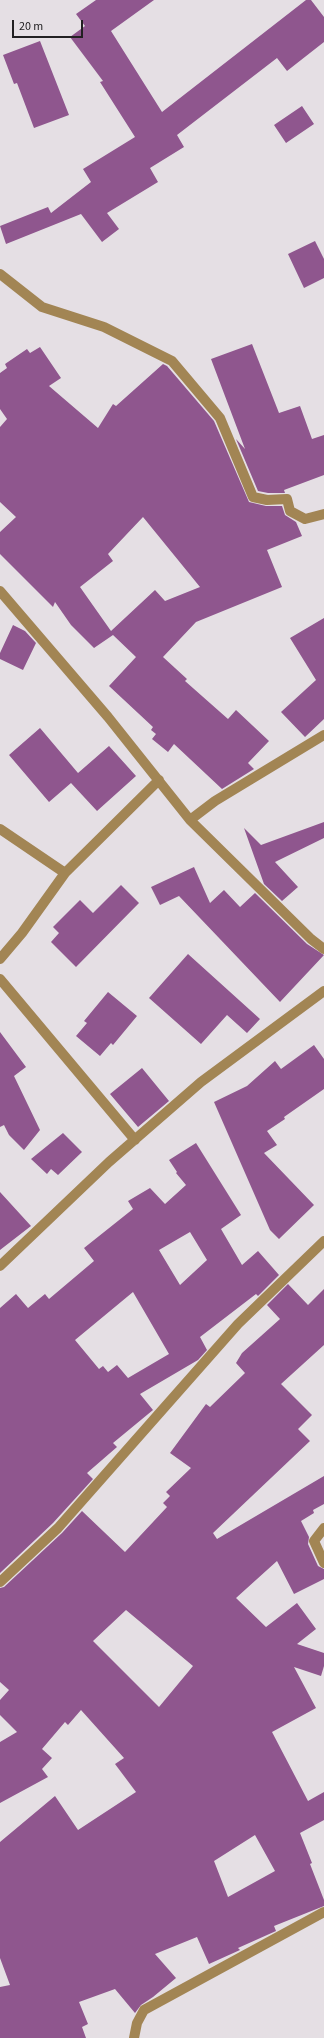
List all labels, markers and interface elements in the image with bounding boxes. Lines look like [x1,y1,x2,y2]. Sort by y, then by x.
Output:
scale bar [14,12,85,38]
text: 20 m [19,18,43,35]

